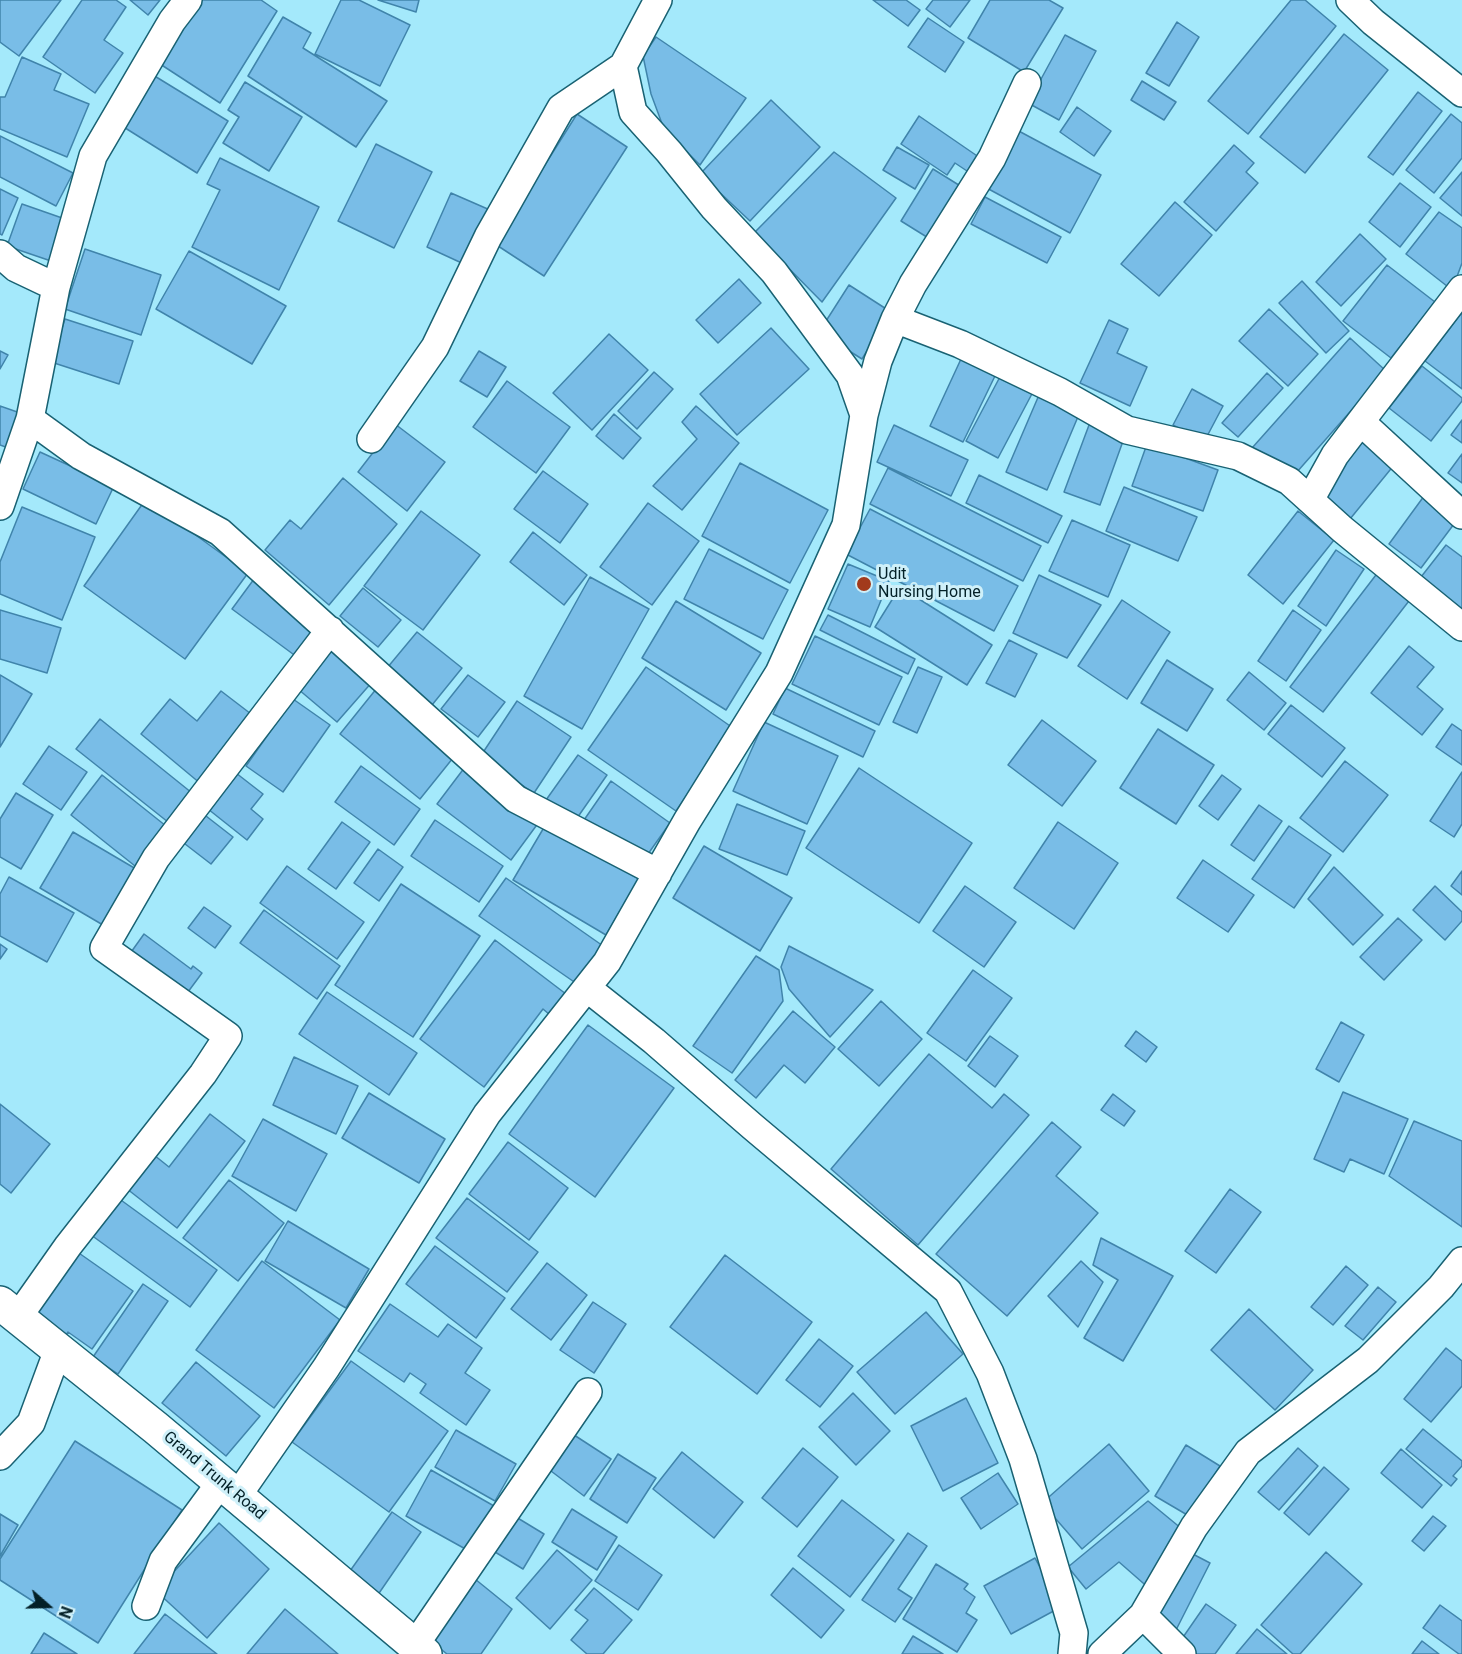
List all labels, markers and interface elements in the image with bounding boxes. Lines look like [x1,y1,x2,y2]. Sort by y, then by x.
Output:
place label: Udit Nursing Home [878,565,981,603]
marker: Udit Nursing Home [855,575,873,593]
street label: Grand Trunk Road [159,1428,269,1524]
north arrow [18,1576,78,1636]
text: N [55,1604,76,1621]

